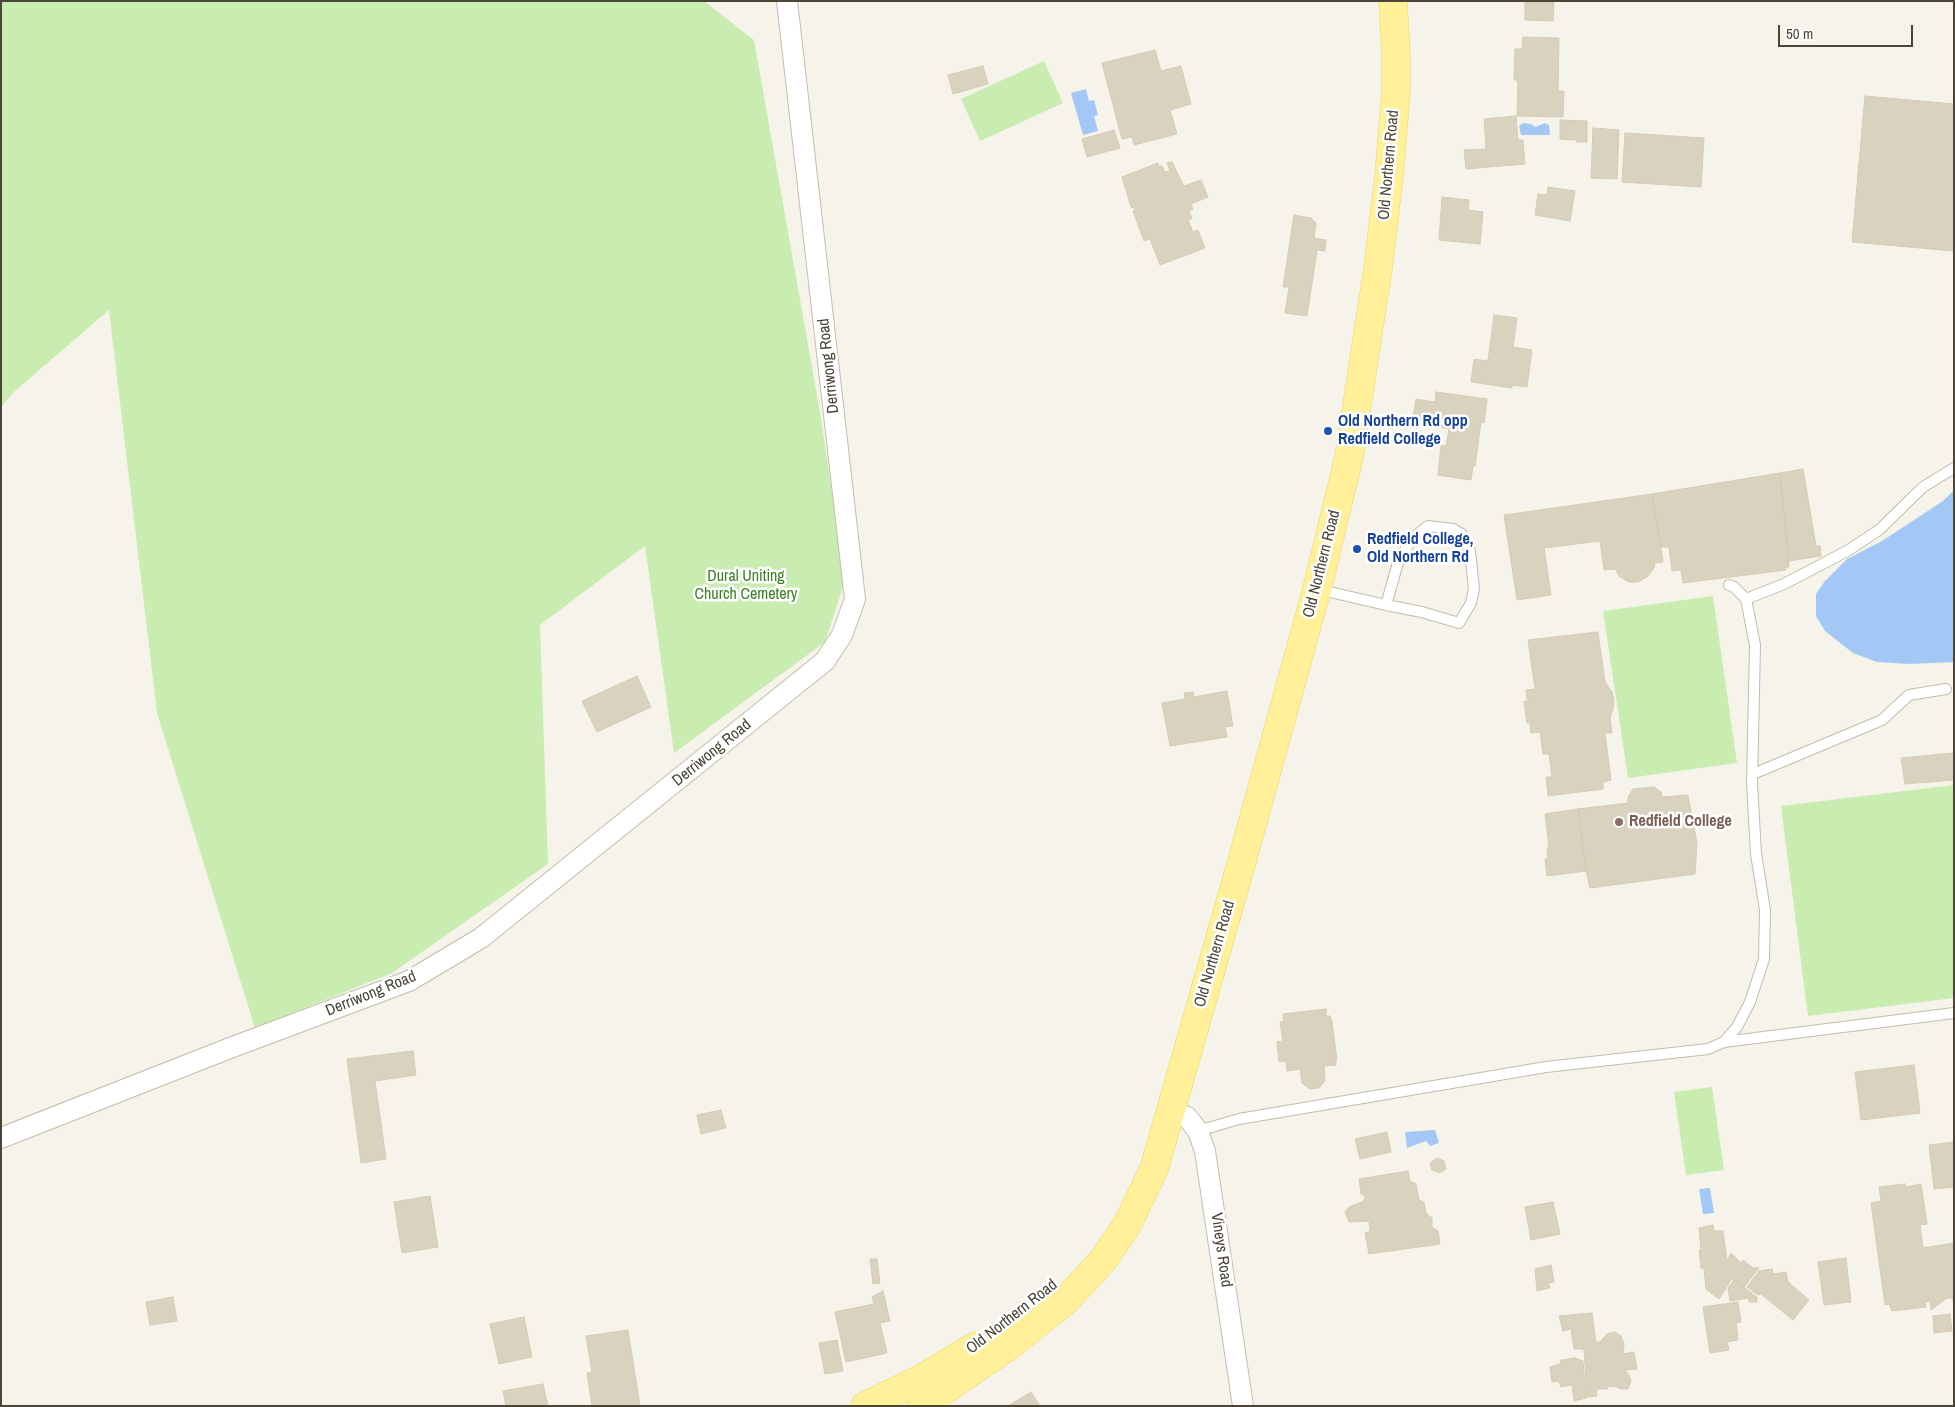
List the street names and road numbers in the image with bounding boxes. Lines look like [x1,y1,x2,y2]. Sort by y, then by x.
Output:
street label: Old Northern Road [1375,109,1403,221]
street label: Derriwong Road [814,317,844,415]
street label: Old Northern Road [1299,508,1345,620]
street label: Derriwong Road [669,715,755,791]
street label: Old Northern Road [1191,898,1239,1010]
street label: Derriwong Road [323,967,419,1021]
street label: Vineys Road [1206,1212,1236,1288]
street label: Old Northern Road [963,1276,1061,1358]

